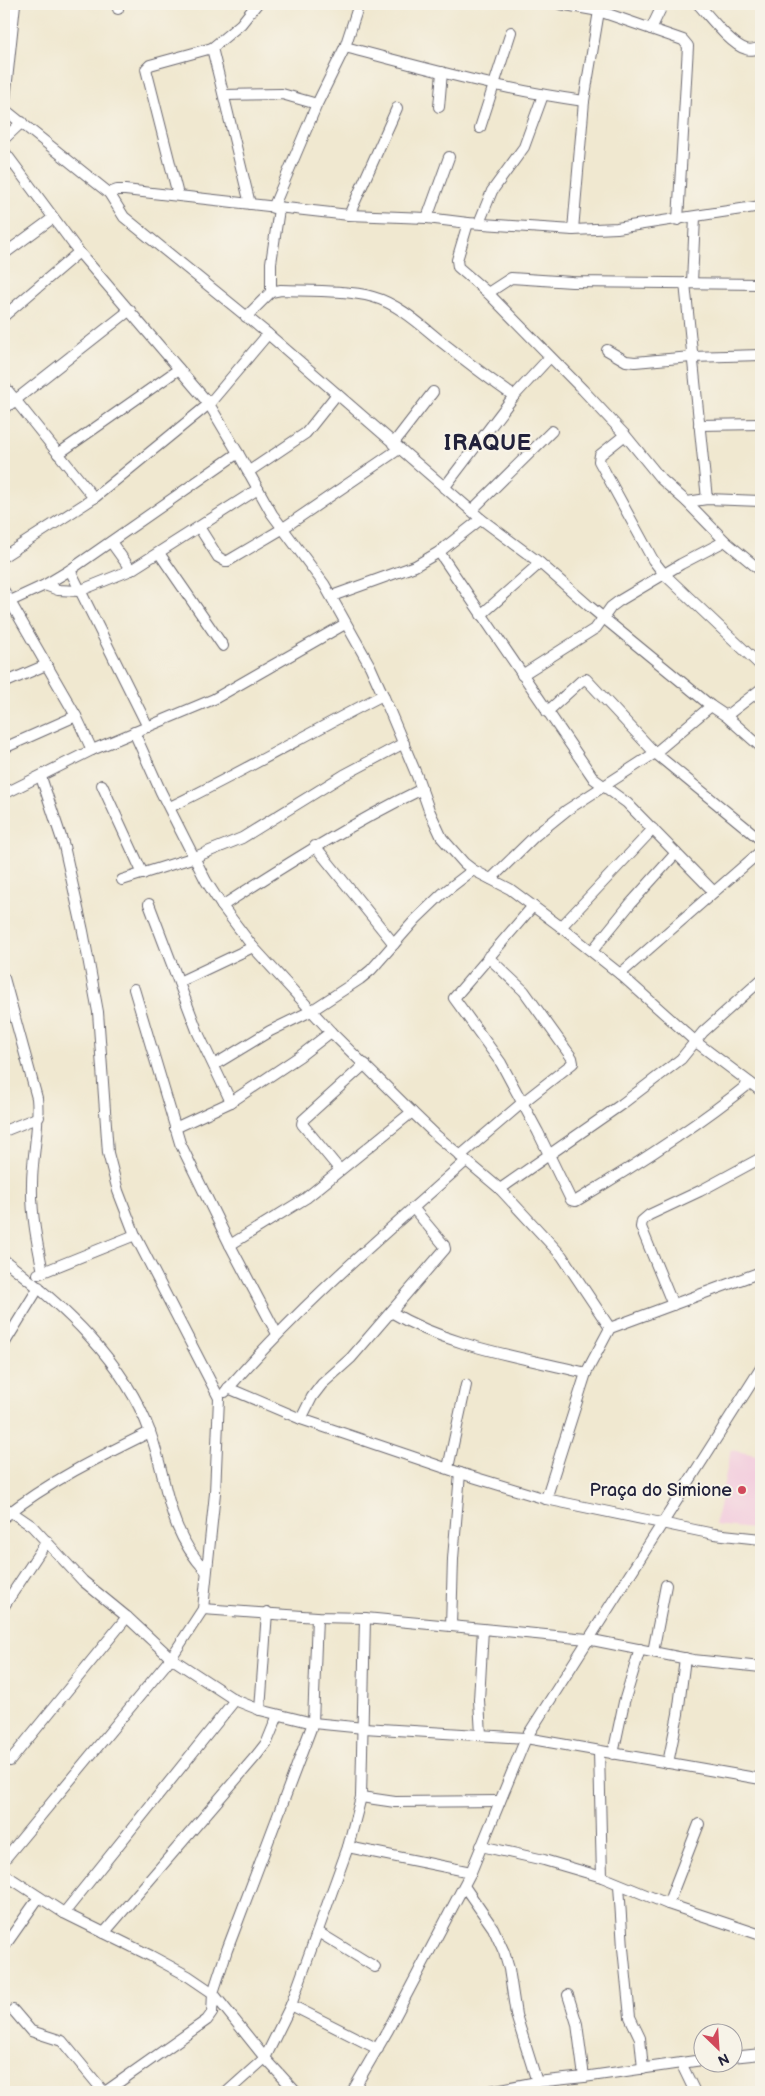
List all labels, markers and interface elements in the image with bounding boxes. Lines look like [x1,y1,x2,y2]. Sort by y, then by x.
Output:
district label: IRAQUE [444,430,532,457]
place label: Praça do Simione [589,1480,732,1501]
marker: Praça do Simione [736,1484,748,1496]
north arrow [692,2024,742,2074]
text: N [715,2049,732,2069]

